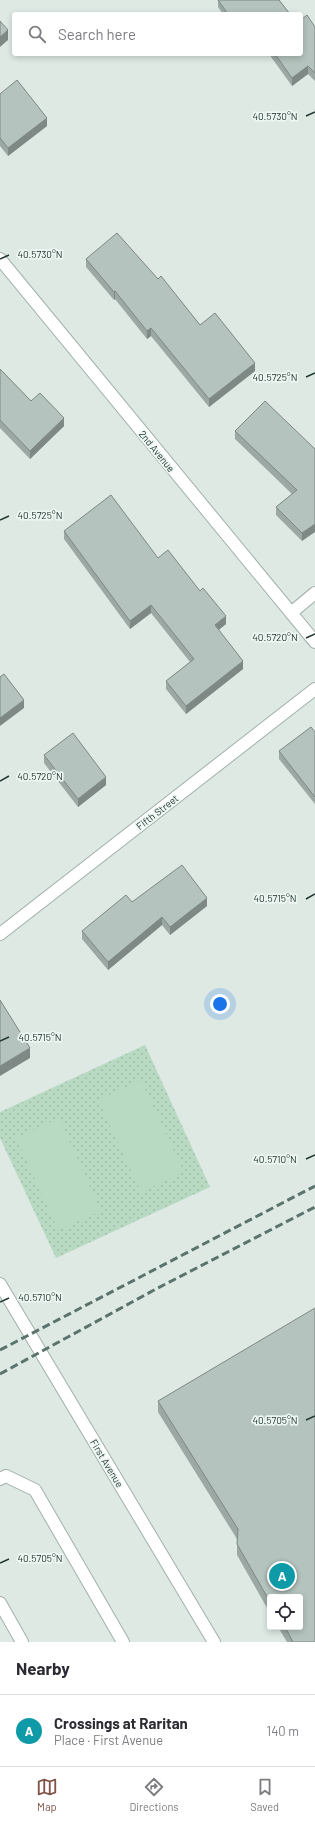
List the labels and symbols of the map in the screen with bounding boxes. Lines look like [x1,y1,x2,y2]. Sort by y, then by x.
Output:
text: 40.5730°N [252,110,298,122]
text: 40.5730°N [17,248,63,260]
text: 40.5725°N [253,371,297,383]
street label: 2nd Avenue [137,428,177,474]
text: 40.5725°N [18,509,62,521]
text: 40.5720°N [252,631,298,643]
text: 40.5720°N [17,770,63,782]
street label: Fifth Street [134,792,181,832]
text: 40.5715°N [253,892,297,904]
your location [210,994,230,1014]
text: 40.5715°N [18,1031,62,1043]
text: 40.5710°N [253,1153,297,1165]
text: 40.5710°N [18,1291,62,1303]
text: 40.5705°N [252,1414,298,1426]
street label: First Avenue [88,1437,126,1489]
text: 40.5705°N [17,1552,63,1564]
pin: A [269,1561,295,1591]

